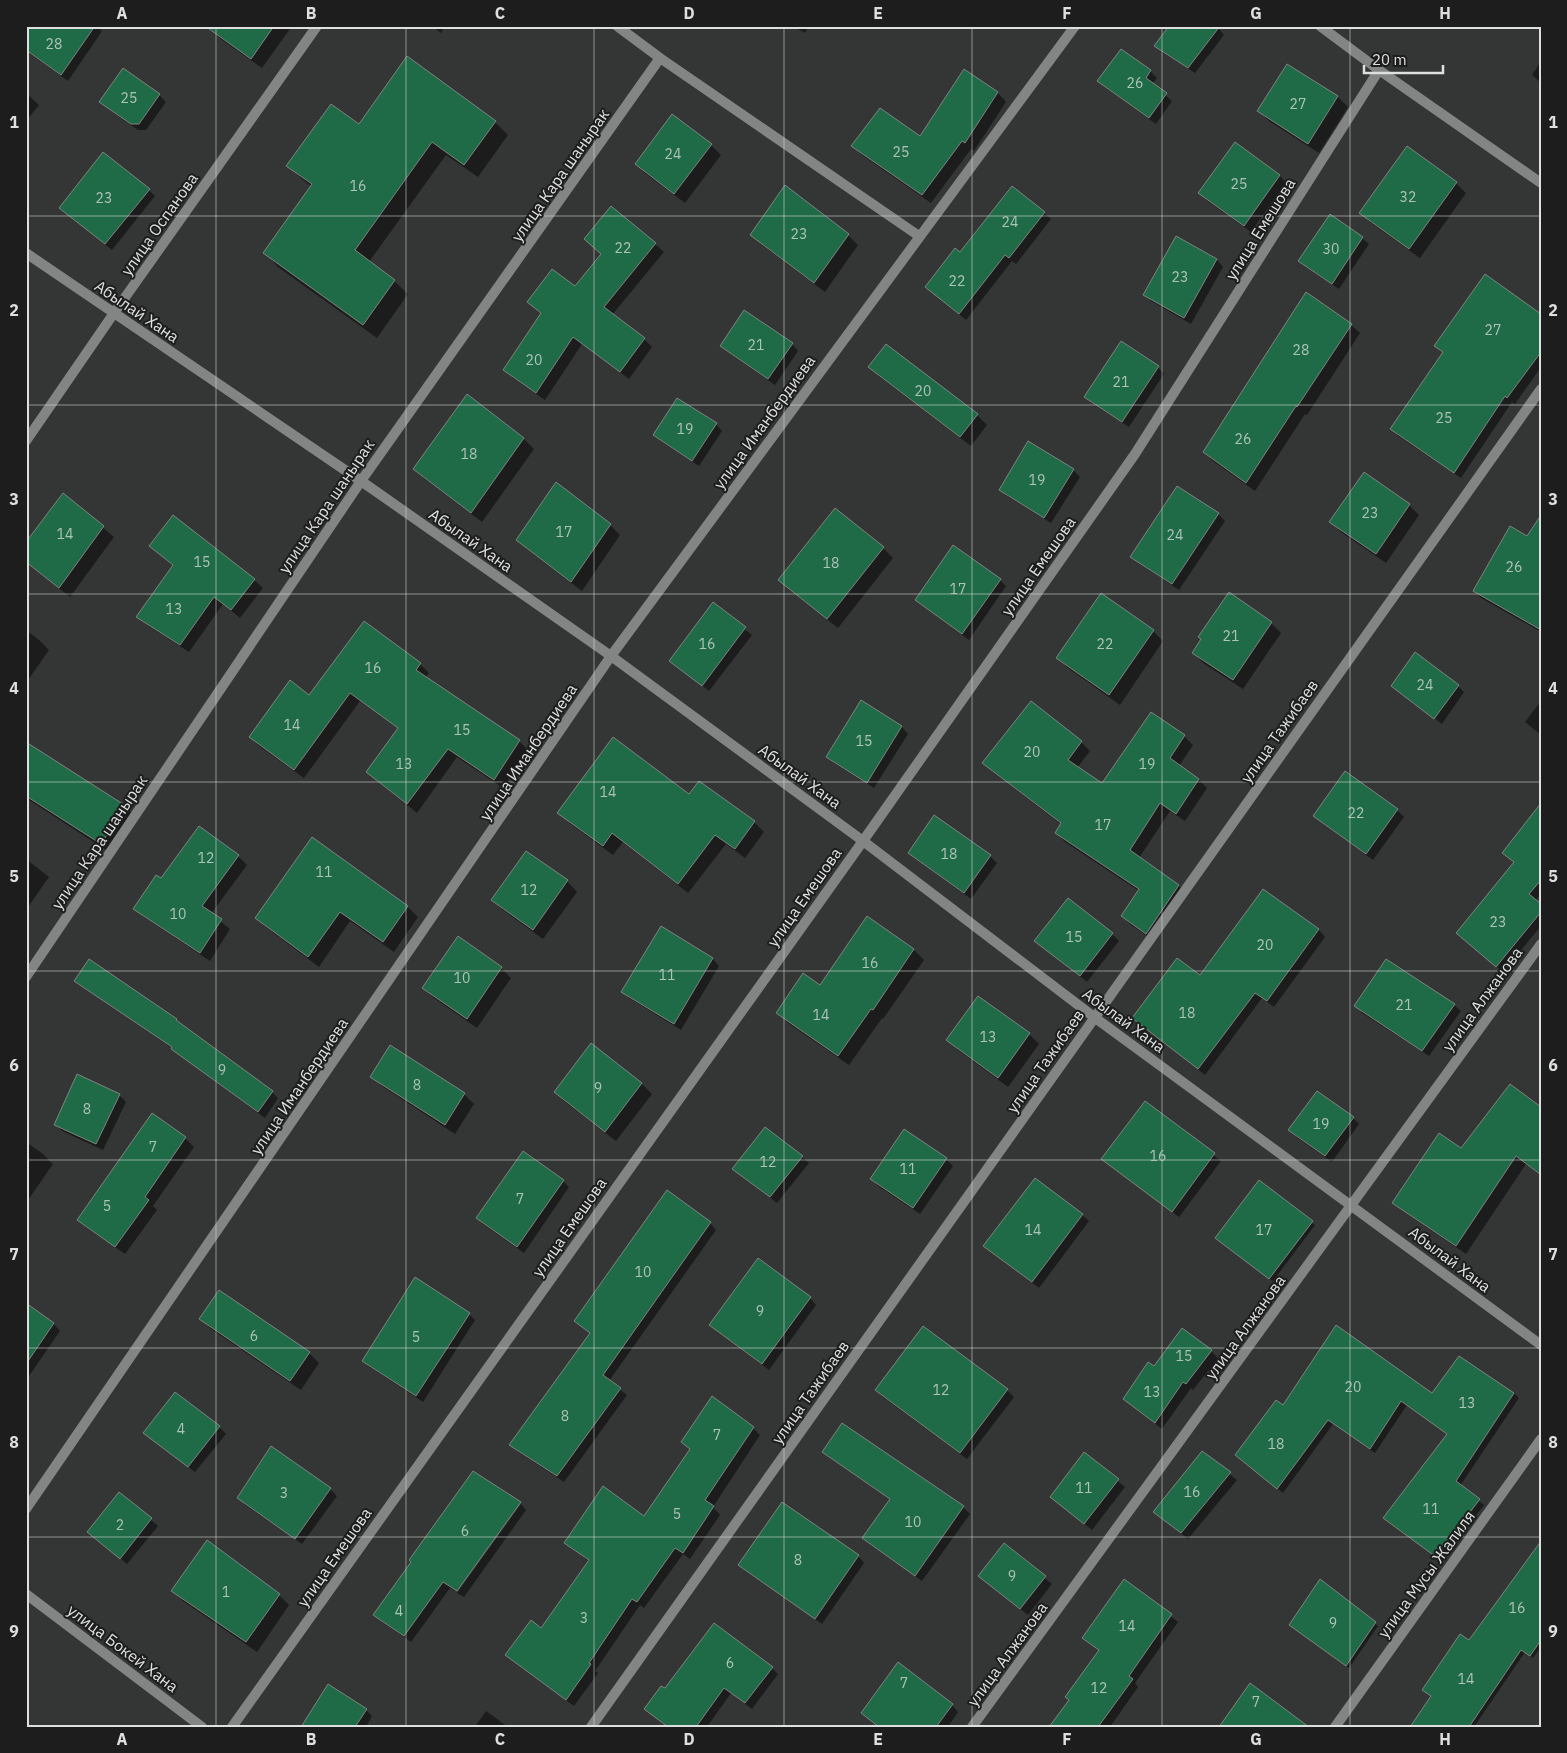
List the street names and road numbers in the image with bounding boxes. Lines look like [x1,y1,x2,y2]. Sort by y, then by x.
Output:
street label: улица Кара шанырак [507,105,614,245]
street label: улица Оспанова [116,168,202,279]
street label: улица Емешова [1221,174,1300,284]
street label: Абылай Хана [91,275,183,347]
street label: улица Иманбердиева [709,351,820,493]
street label: улица Кара шанырак [274,435,378,577]
street label: Абылай Хана [425,504,517,576]
street label: улица Емешова [996,512,1080,619]
street label: улица Тажибаев [1236,675,1322,787]
street label: улица Иманбердиева [475,679,581,824]
street label: Абылай Хана [755,739,846,813]
street label: улица Кара шанырак [47,771,151,913]
street label: улица Емешова [762,843,846,950]
street label: улица Алжанова [1437,943,1527,1055]
street label: Абылай Хана [1079,983,1170,1057]
street label: улица Тажибаев [1002,1005,1088,1117]
street label: улица Иманбердиева [246,1013,352,1158]
street label: улица Емешова [527,1173,611,1280]
street label: Абылай Хана [1405,1222,1495,1297]
street label: улица Алжанова [1200,1271,1290,1383]
street label: улица Тажибаев [767,1336,853,1448]
street label: улица Емешова [292,1503,376,1610]
street label: улица Мусы Жалиля [1373,1506,1479,1642]
street label: улица Алжанова [962,1598,1052,1710]
street label: улица Бокей Хана [64,1600,183,1697]

